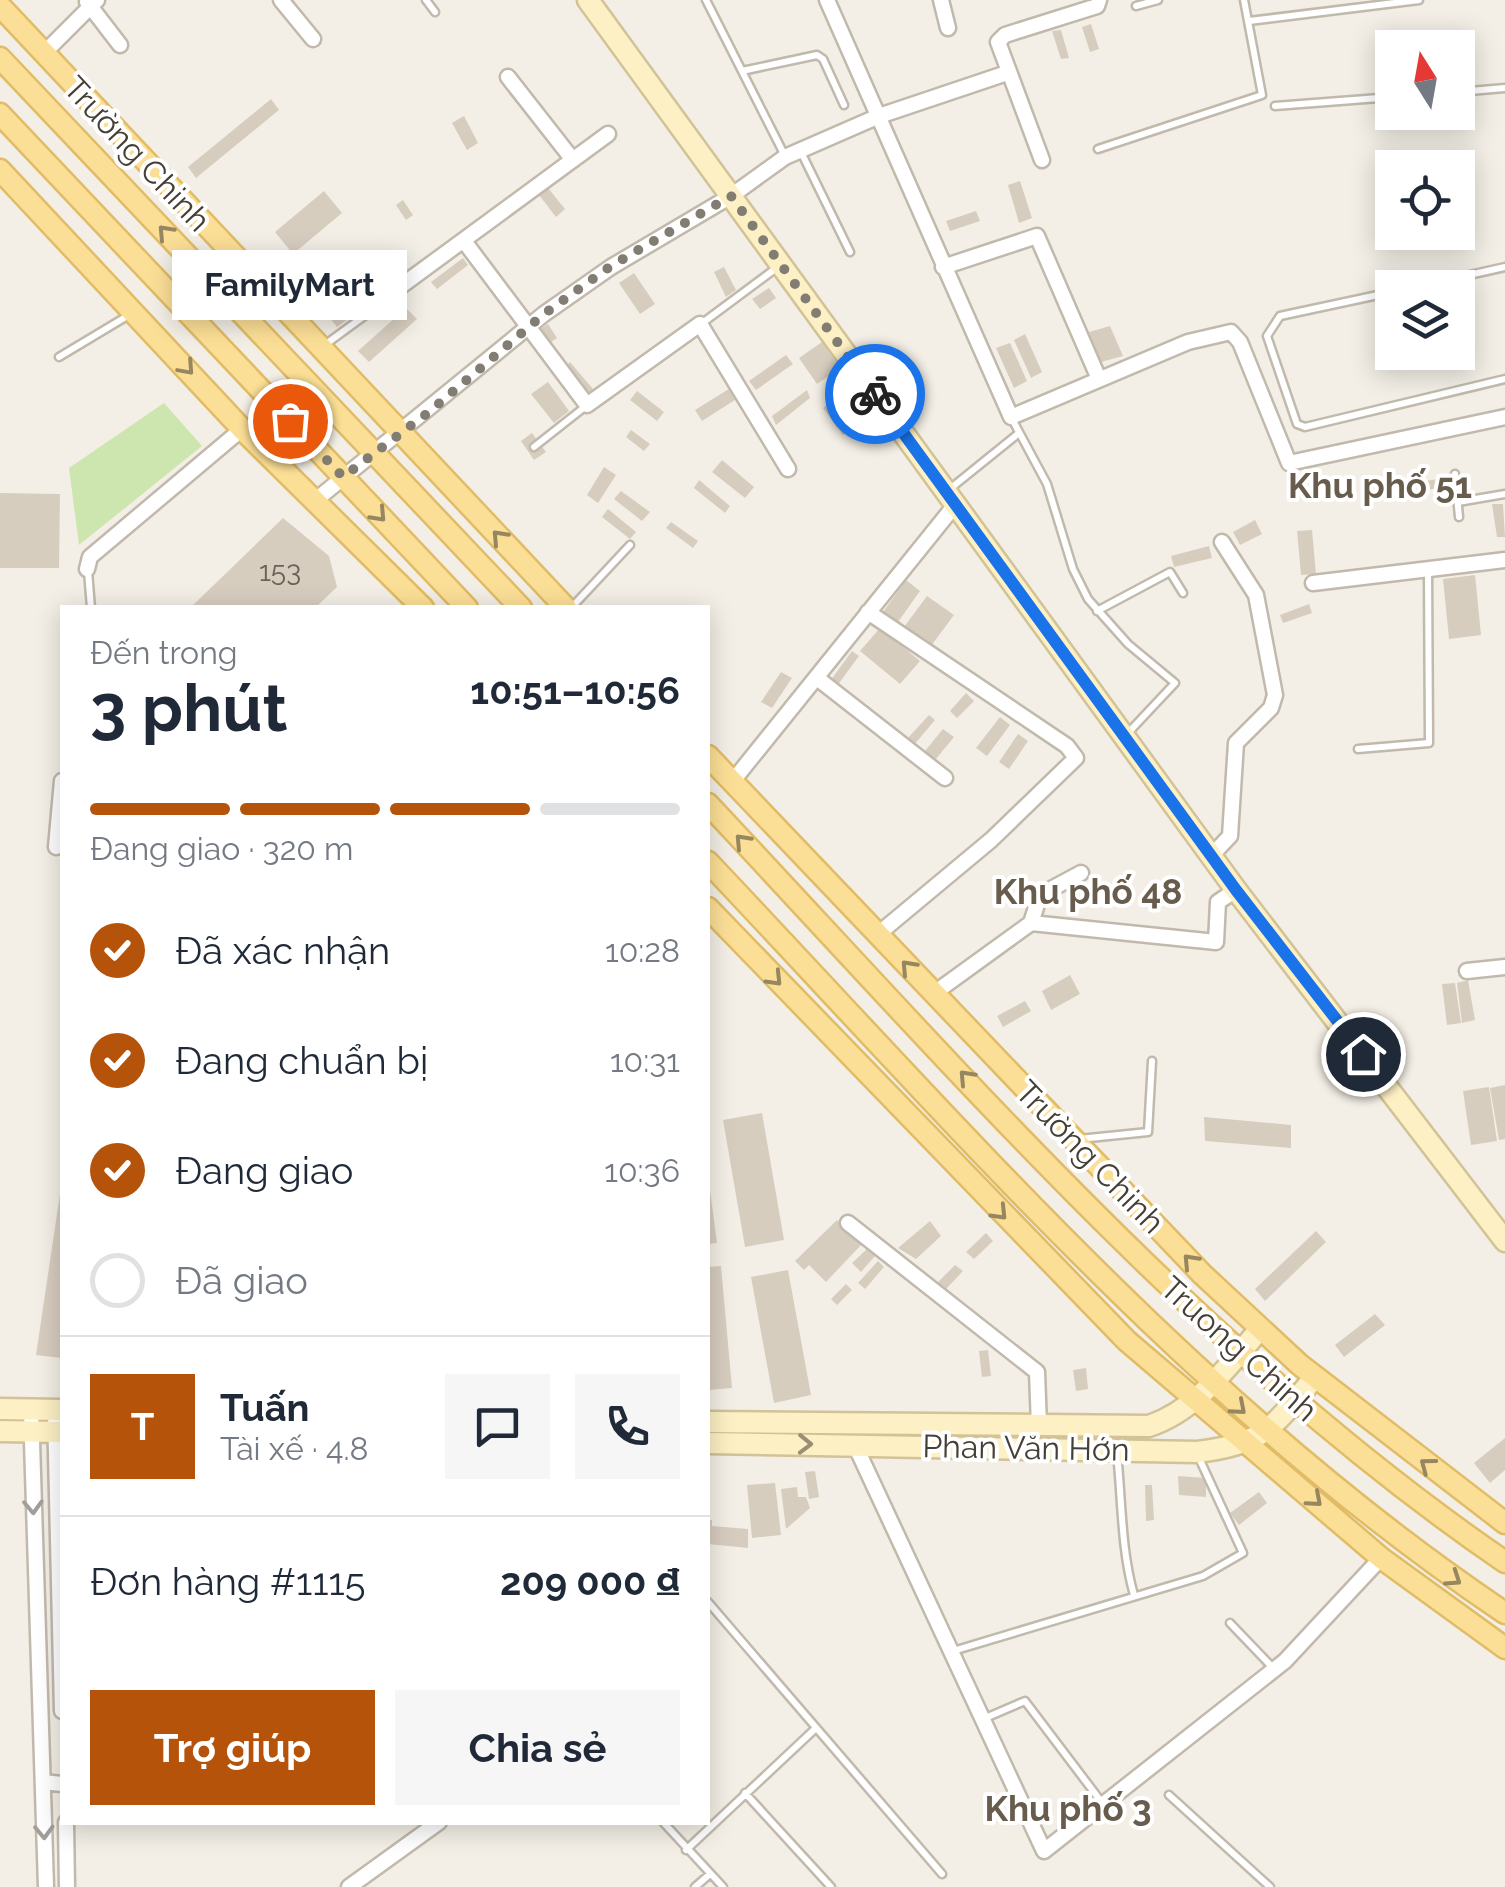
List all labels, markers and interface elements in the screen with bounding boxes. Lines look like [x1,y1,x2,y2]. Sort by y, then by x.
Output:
north arrow [1375,30,1475,130]
map controls [1375,30,1475,370]
street label: Trường Chinh [57,69,218,238]
button: locate [1375,150,1475,250]
one-way arrow [159,225,177,244]
callout: FamilyMart [172,251,408,321]
text: FamilyMart [204,266,375,303]
button: layers [1375,270,1475,370]
courier [825,344,925,444]
one-way arrow [175,356,193,375]
icon: bike [848,367,903,422]
pin [248,379,333,464]
icon: bag [263,394,318,449]
district label: Khu phố 51 [1288,465,1472,506]
one-way arrow [368,504,386,522]
one-way arrow [493,530,511,548]
house number: 153 [259,555,301,588]
text: Đến trong [90,634,238,671]
text: 10:51–10:56 [470,668,680,713]
text: 3 phút [90,670,287,746]
text: Đang giao · 320 m [90,830,354,867]
one-way arrow [736,835,754,853]
district label: Khu phố 48 [994,871,1182,912]
icon: check [90,923,145,978]
text: Đã xác nhận [175,928,390,973]
text: 10:28 [605,932,680,969]
one-way arrow [902,960,920,979]
one-way arrow [763,967,781,985]
pin [1321,1012,1406,1097]
icon: home [1336,1027,1391,1082]
icon: check [90,1033,145,1088]
text: Đang chuẩn bị [175,1038,428,1083]
text: 10:31 [610,1042,680,1079]
one-way arrow [960,1071,978,1089]
street label: Trường Chinh [1008,1073,1172,1241]
icon: check [90,1143,145,1198]
text: Đang giao [175,1148,353,1193]
text: 10:36 [604,1152,680,1189]
one-way arrow [988,1201,1006,1219]
one-way arrow [1184,1254,1202,1273]
text: Đã giao [175,1258,308,1303]
street label: Truong Chinh [1154,1269,1325,1428]
button: chat [445,1374,550,1479]
button: phone [575,1374,680,1479]
text: Tuấn [220,1385,310,1430]
one-way arrow [1228,1396,1246,1414]
text: T [131,1404,154,1449]
street label: Phan Văn Hớn [922,1427,1130,1468]
text: Tài xế · 4.8 [220,1430,369,1467]
one-way arrow [797,1434,813,1455]
one-way arrow [1420,1460,1438,1477]
one-way arrow [1303,1489,1322,1507]
one-way arrow [23,1500,44,1515]
text: Đơn hàng #1115 [90,1559,365,1604]
text: 209 000 ₫ [500,1559,680,1604]
one-way arrow [1443,1566,1461,1585]
button: Trợ giúp [90,1690,375,1805]
button: Chia sẻ [395,1690,680,1805]
district label: Khu phố 3 [984,1788,1152,1829]
one-way arrow [34,1824,55,1840]

